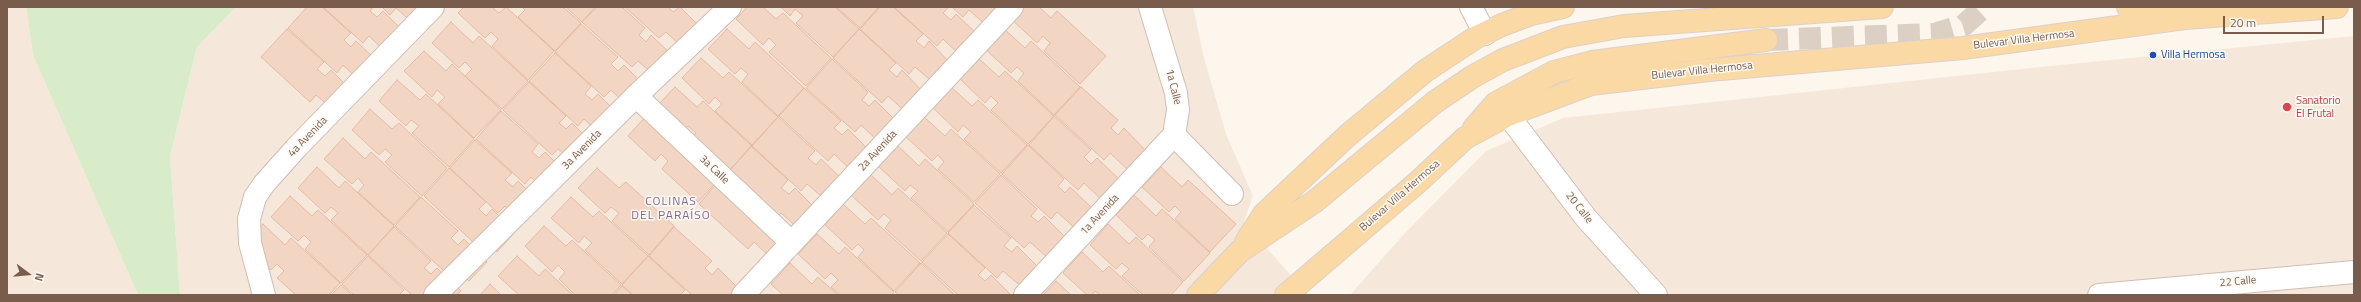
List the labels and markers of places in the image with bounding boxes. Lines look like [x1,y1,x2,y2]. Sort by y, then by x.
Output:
place label: Villa Hermosa [2161,48,2225,62]
marker: Villa Hermosa [2148,50,2158,60]
place label: Sanatorio El Frutal [2296,94,2341,120]
marker: Sanatorio El Frutal [2281,101,2293,113]

